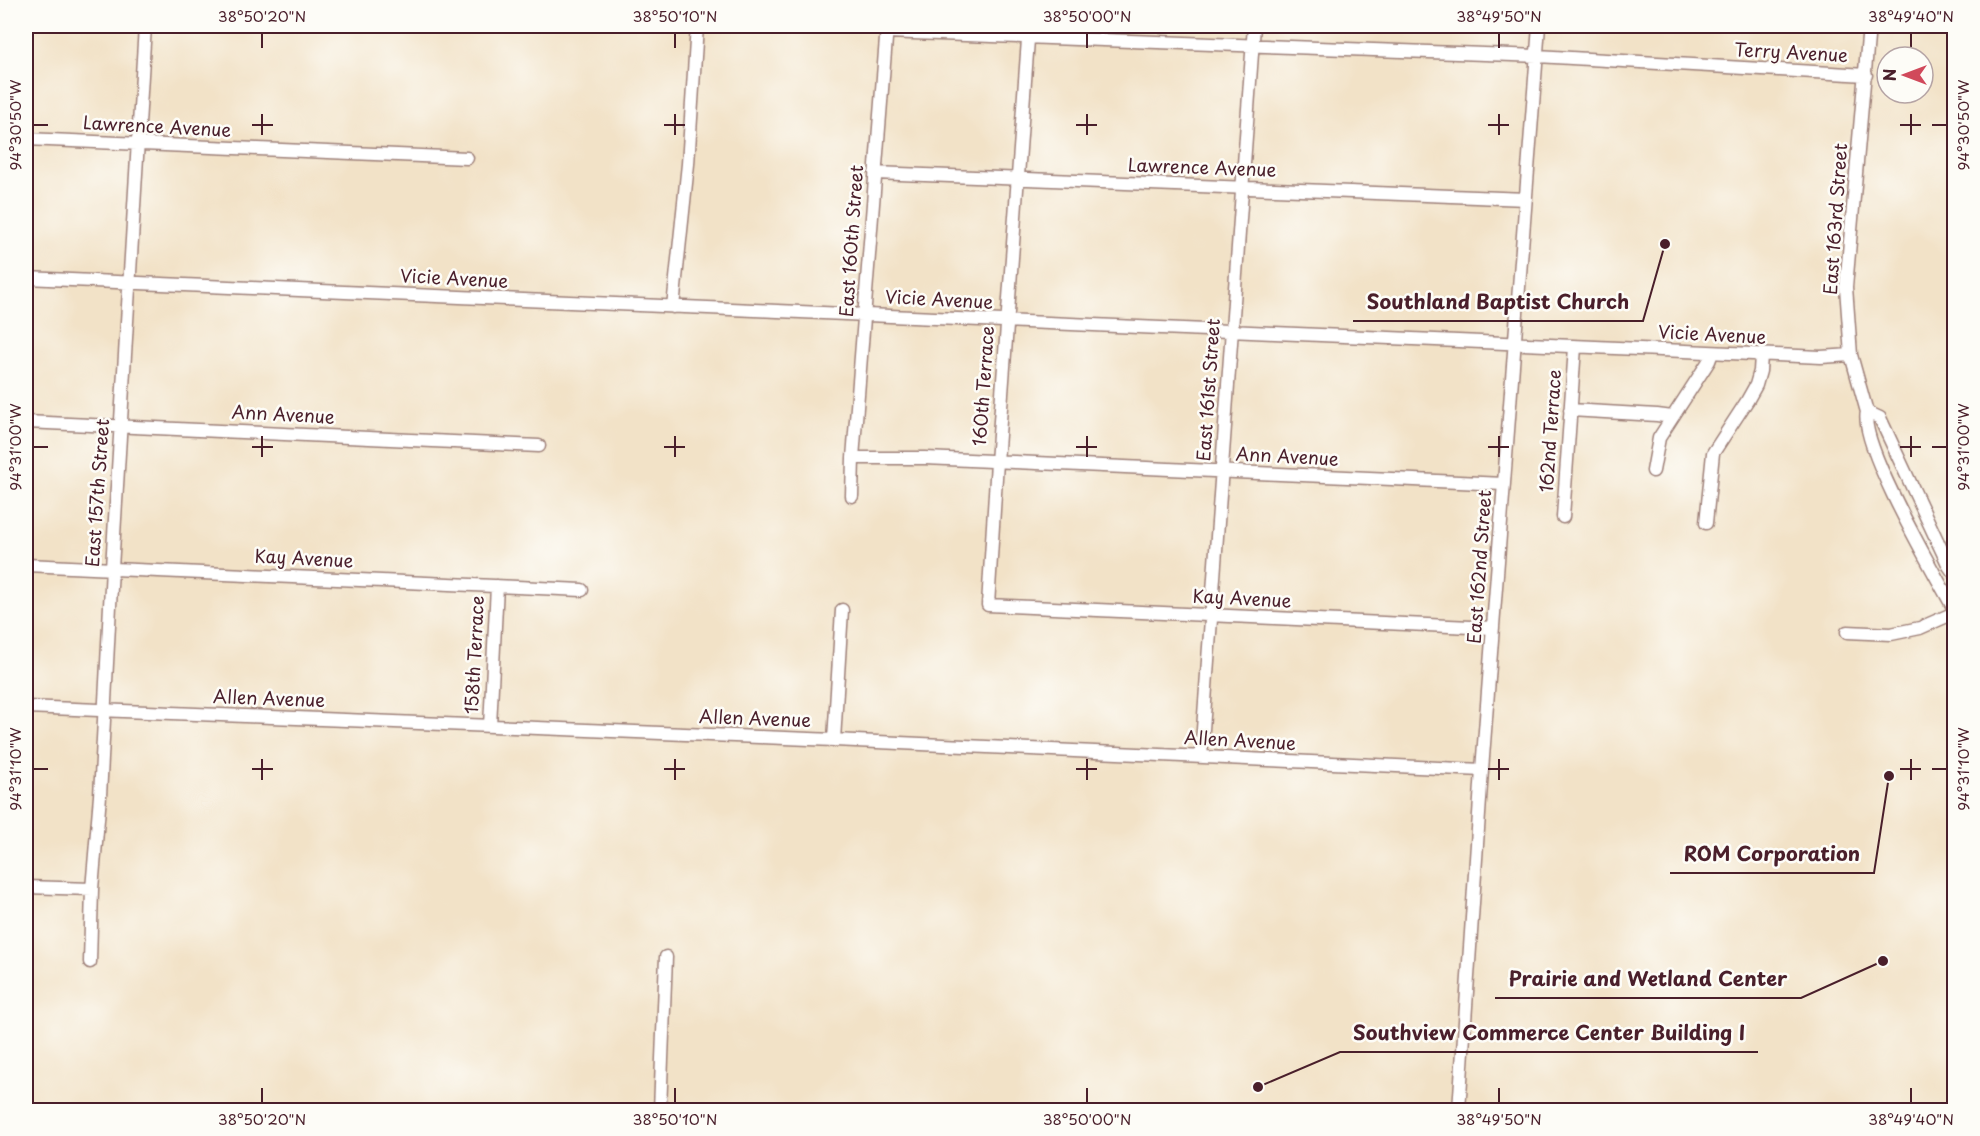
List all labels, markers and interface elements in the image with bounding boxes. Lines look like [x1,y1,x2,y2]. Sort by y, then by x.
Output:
text: 38°50'20"N [218,4,306,27]
text: 38°50'10"N [633,4,717,27]
text: 38°50'00"N [1043,4,1131,27]
text: 38°49'50"N [1456,4,1542,27]
text: 38°49'40"N [1868,4,1954,27]
street label: Terry Avenue [1734,35,1849,68]
north arrow [1875,45,1935,105]
text: N [1877,69,1901,81]
text: 94°30'50"W [3,79,26,170]
text: 94°30'50"W [1951,79,1974,170]
street label: Lawrence Avenue [82,108,232,143]
street label: East 163rd Street [1816,142,1853,296]
street label: Lawrence Avenue [1127,150,1277,183]
street label: East 160th Street [832,164,869,318]
street label: Vicie Avenue [399,261,509,294]
street label: Vicie Avenue [884,282,994,315]
callout: Southland Baptist Church [1353,283,1643,321]
text: Southland Baptist Church [1367,286,1629,316]
street label: Vicie Avenue [1657,317,1767,350]
street label: East 161st Street [1189,318,1226,462]
street label: 160th Terrace [965,325,1000,447]
street label: 162nd Terrace [1532,369,1567,493]
street label: Ann Avenue [231,397,335,430]
text: 94°31'00"W [3,403,26,491]
text: 94°31'00"W [1951,403,1974,491]
street label: East 157th Street [78,418,115,568]
street label: Ann Avenue [1235,439,1339,472]
street label: East 162nd Street [1460,489,1497,645]
street label: Kay Avenue [254,541,354,574]
street label: Kay Avenue [1192,581,1292,614]
street label: 158th Terrace [457,595,490,715]
street label: Allen Avenue [213,682,326,713]
street label: Allen Avenue [699,702,812,733]
street label: Allen Avenue [1183,723,1297,756]
text: 94°31'10"W [3,727,26,811]
text: 94°31'10"W [1951,727,1974,811]
callout: ROM Corporation [1670,835,1874,873]
text: ROM Corporation [1684,838,1860,868]
callout: Prairie and Wetland Center [1495,960,1801,998]
text: Prairie and Wetland Center [1509,963,1788,993]
callout: Southview Commerce Center Building I [1340,1014,1758,1052]
text: Southview Commerce Center Building I [1353,1017,1745,1047]
text: 38°50'20"N [218,1107,306,1130]
text: 38°50'10"N [633,1107,717,1130]
text: 38°50'00"N [1043,1107,1131,1130]
text: 38°49'50"N [1456,1107,1542,1130]
text: 38°49'40"N [1868,1107,1954,1130]

